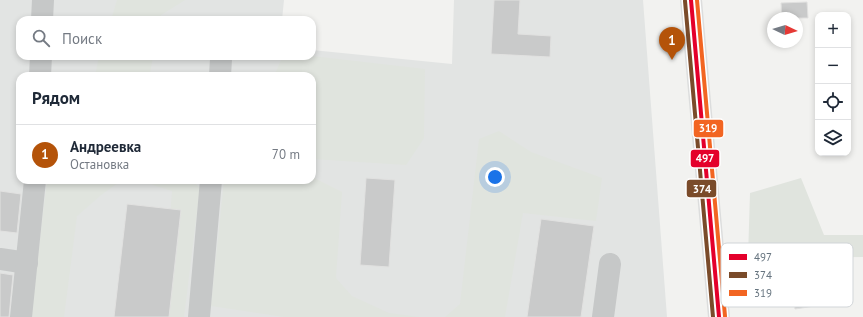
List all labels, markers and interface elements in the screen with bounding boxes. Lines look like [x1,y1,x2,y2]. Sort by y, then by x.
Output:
north arrow [767,12,803,48]
map controls [815,12,851,156]
button: + [815,12,851,48]
search box [16,16,316,60]
icon: search [30,27,52,49]
pin: 1 [659,27,685,60]
text: Поиск [62,29,102,48]
button: − [815,48,851,84]
button: locate [815,84,851,120]
text: Рядом [32,87,80,109]
line badge: 319 [693,119,724,138]
button: layers [815,120,851,156]
text: 319 [699,121,717,135]
text: Андреевка [70,137,141,156]
text: 1 [41,146,49,163]
text: 70 m [272,146,300,163]
line badge: 497 [690,149,720,168]
text: 497 [696,151,714,165]
text: Остановка [70,156,129,173]
your location [485,167,505,187]
line badge: 374 [686,179,717,198]
text: 374 [693,182,712,196]
legend [721,243,853,307]
text: 497 [754,250,772,264]
text: 374 [754,268,772,282]
text: 319 [754,286,772,300]

